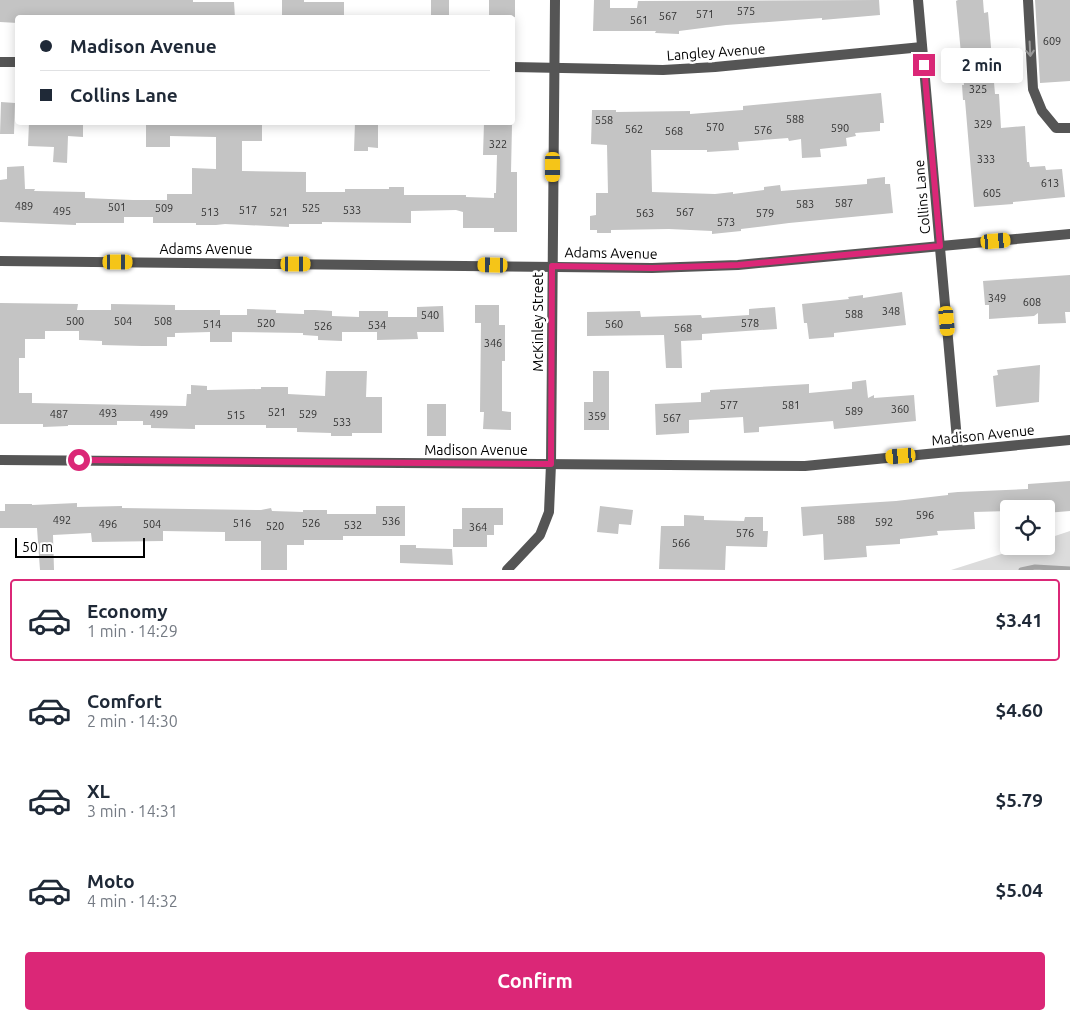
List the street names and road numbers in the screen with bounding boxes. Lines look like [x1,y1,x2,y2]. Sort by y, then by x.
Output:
street label: Langley Avenue [666,41,766,63]
street label: Collins Lane [911,159,933,235]
street label: Adams Avenue [159,241,253,257]
street label: Adams Avenue [564,244,658,262]
street label: McKinley Street [530,272,546,372]
street label: Madison Avenue [931,422,1035,448]
street label: Madison Avenue [424,442,528,458]

